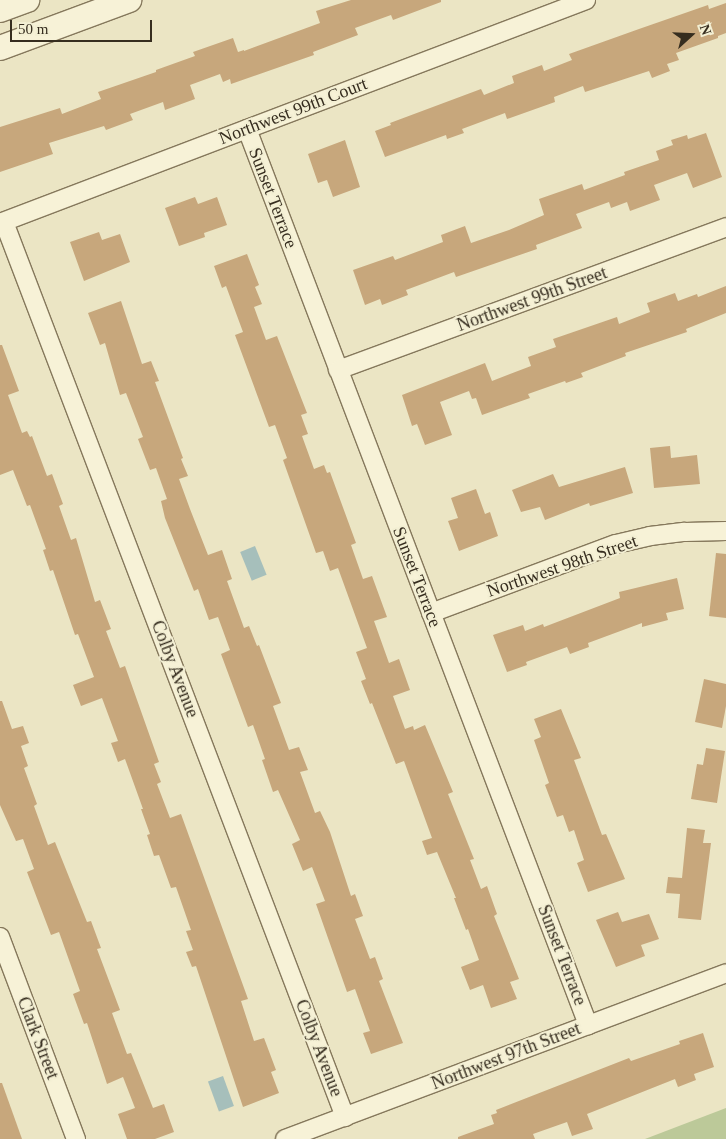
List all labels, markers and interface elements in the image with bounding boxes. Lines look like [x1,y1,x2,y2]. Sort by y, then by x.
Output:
scale bar [12,10,155,42]
north arrow [666,10,716,60]
text: 50 m [18,21,48,37]
text: N [697,22,714,37]
street label: Northwest 99th Court [216,73,370,149]
street label: Sunset Terrace [244,145,302,251]
street label: Northwest 99th Street [454,262,610,336]
street label: Sunset Terrace [388,524,446,630]
street label: Northwest 98th Street [484,530,640,602]
street label: Colby Avenue [146,617,204,721]
street label: Sunset Terrace [533,902,591,1008]
street label: Clark Street [12,994,64,1082]
street label: Colby Avenue [290,996,348,1100]
street label: Northwest 97th Street [428,1018,584,1094]

